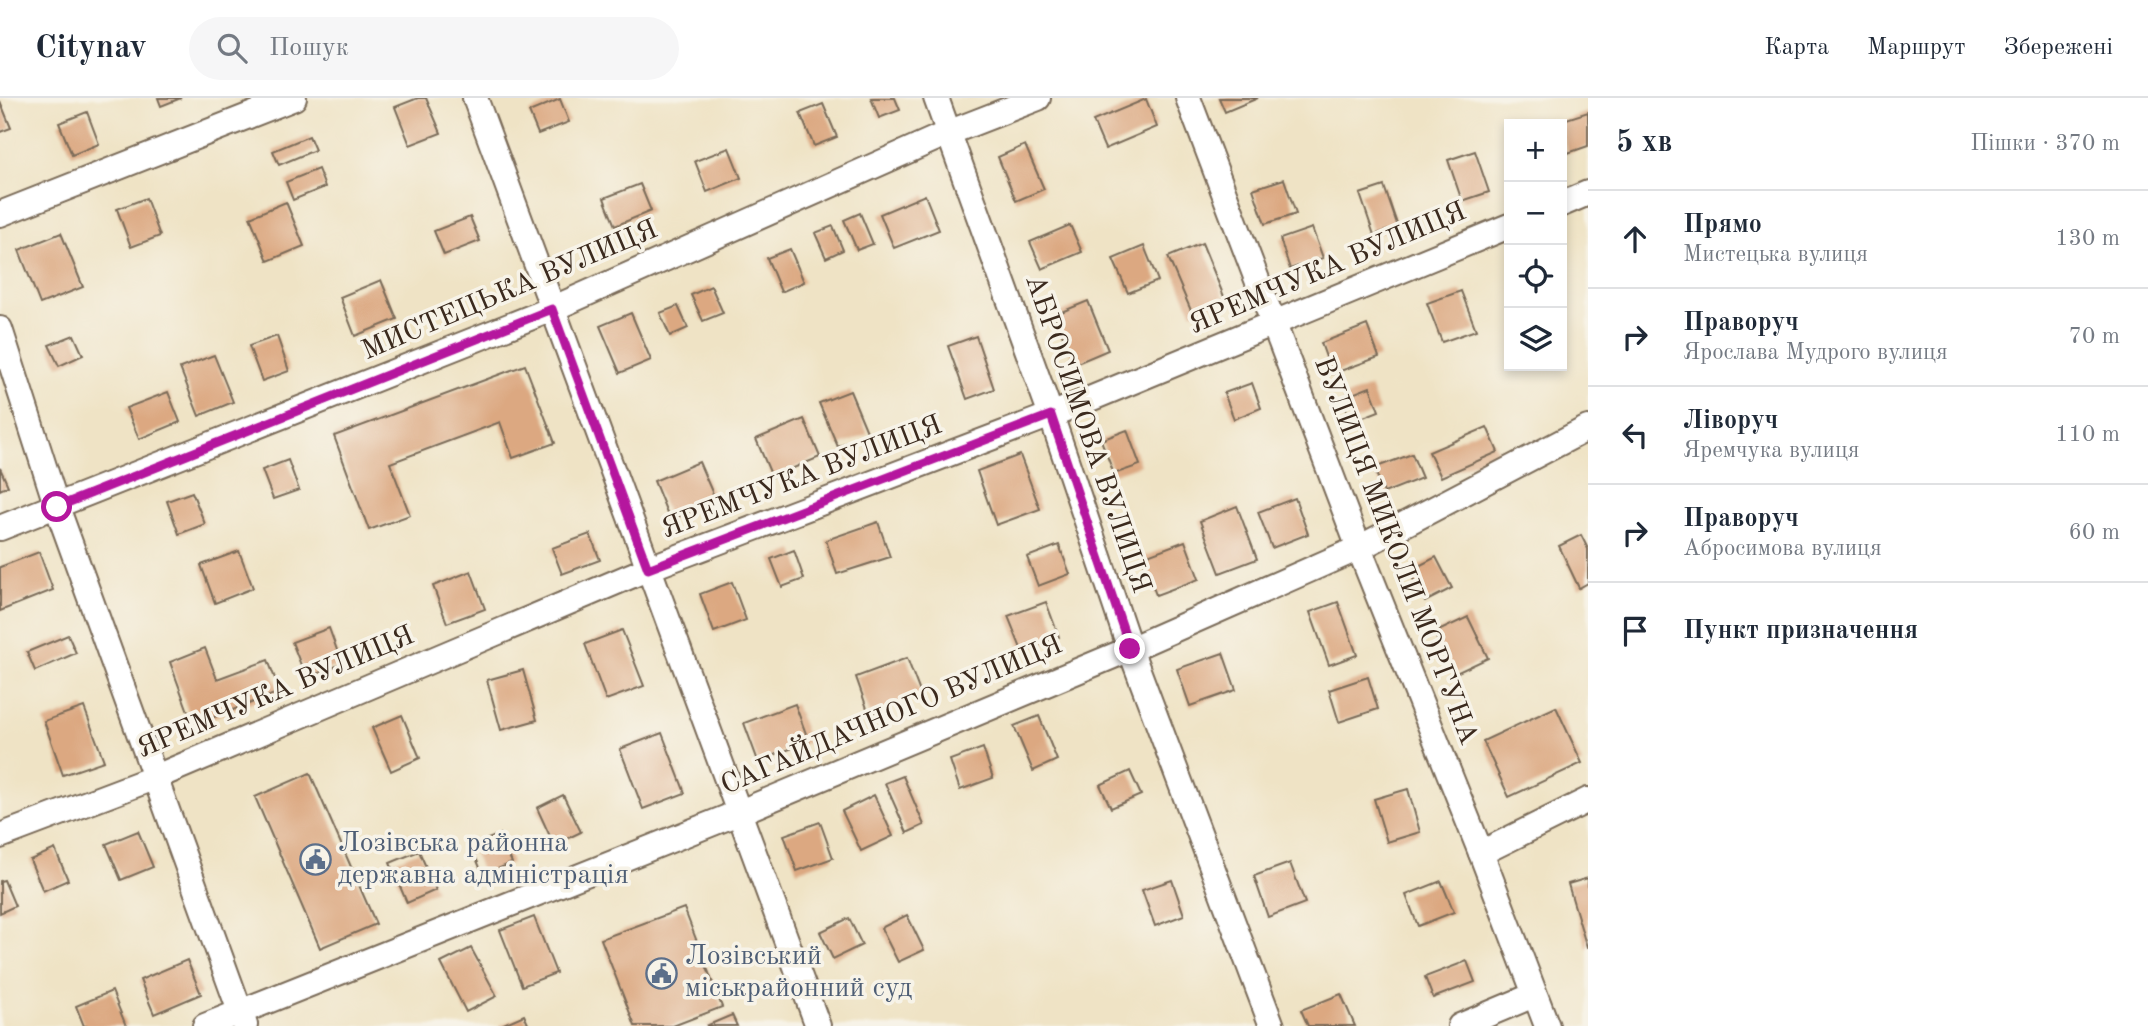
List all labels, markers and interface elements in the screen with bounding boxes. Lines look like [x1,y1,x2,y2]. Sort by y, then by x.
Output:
search box [189,17,679,80]
icon: search [213,29,251,67]
text: Citynav [35,32,147,65]
text: Пошук [269,35,349,61]
text: Карта [1764,36,1829,60]
text: Маршрут [1867,36,1966,60]
text: Збережені [2004,36,2113,60]
map controls [1504,119,1567,371]
button: + [1504,119,1567,182]
text: 5 хв [1616,128,1672,158]
text: Пішки · 370 m [1970,132,2120,155]
button: − [1504,182,1567,245]
street label: ЯРЕМЧУКА ВУЛИЦЯ [1185,198,1471,340]
text: Прямо [1683,212,1762,238]
street label: МИСТЕЦЬКА ВУЛИЦЯ [358,216,662,366]
icon: ahead [1616,220,1654,258]
text: 130 m [2055,227,2120,250]
text: Мистецька вулиця [1683,243,1868,266]
button: locate [1504,245,1567,308]
street label: АБРОСИМОВА ВУЛИЦЯ [1019,271,1155,597]
button: layers [1504,308,1567,371]
text: Праворуч [1683,310,1799,336]
icon: right [1616,318,1654,356]
text: 70 m [2069,325,2120,348]
text: Ярослава Мудрого вулиця [1683,341,1948,364]
street label: ВУЛИЦЯ МИКОЛИ МОРГУНА [1308,353,1482,749]
text: Ліворуч [1683,408,1778,434]
street label: ЯРЕМЧУКА ВУЛИЦЯ [658,412,946,544]
icon: left [1616,416,1654,454]
text: 110 m [2055,423,2120,446]
text: Яремчука вулиця [1683,439,1860,462]
route start [41,491,72,522]
text: Праворуч [1683,506,1799,532]
icon: right [1616,514,1654,552]
text: 60 m [2069,521,2120,544]
text: Абросимова вулиця [1683,537,1882,560]
icon: arrive [1616,612,1654,650]
text: Пункт призначення [1683,618,1918,644]
street label: ЯРЕМЧУКА ВУЛИЦЯ [133,622,419,764]
street label: САГАЙДАЧНОГО ВУЛИЦЯ [715,626,1067,801]
route end [1114,633,1145,664]
place label: Лозівська районна державна адміністрація [338,830,629,890]
public building icon: Лозівська районна державна адміністрація [298,843,332,877]
place label: Лозівський міськрайонний суд [685,943,912,1003]
public building icon: Лозівський міськрайонний суд [645,956,679,990]

